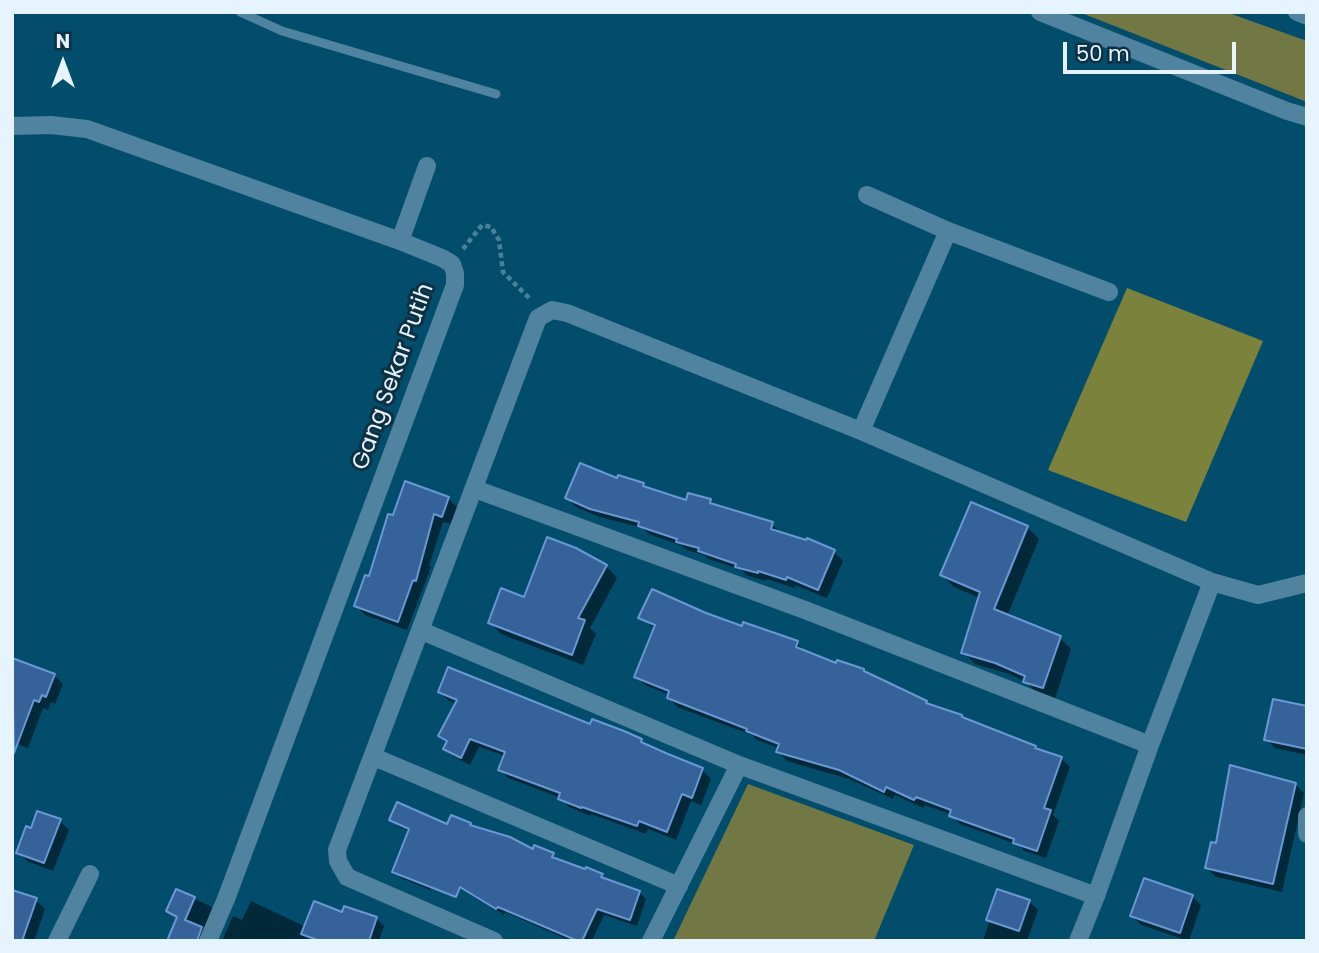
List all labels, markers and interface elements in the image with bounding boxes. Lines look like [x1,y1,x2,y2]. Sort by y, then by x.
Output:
north arrow [28,28,98,98]
text: N [56,28,70,55]
scale bar [1067,28,1240,72]
text: 50 m [1076,39,1130,68]
street label: Gang Sekar Putih [347,280,441,474]

